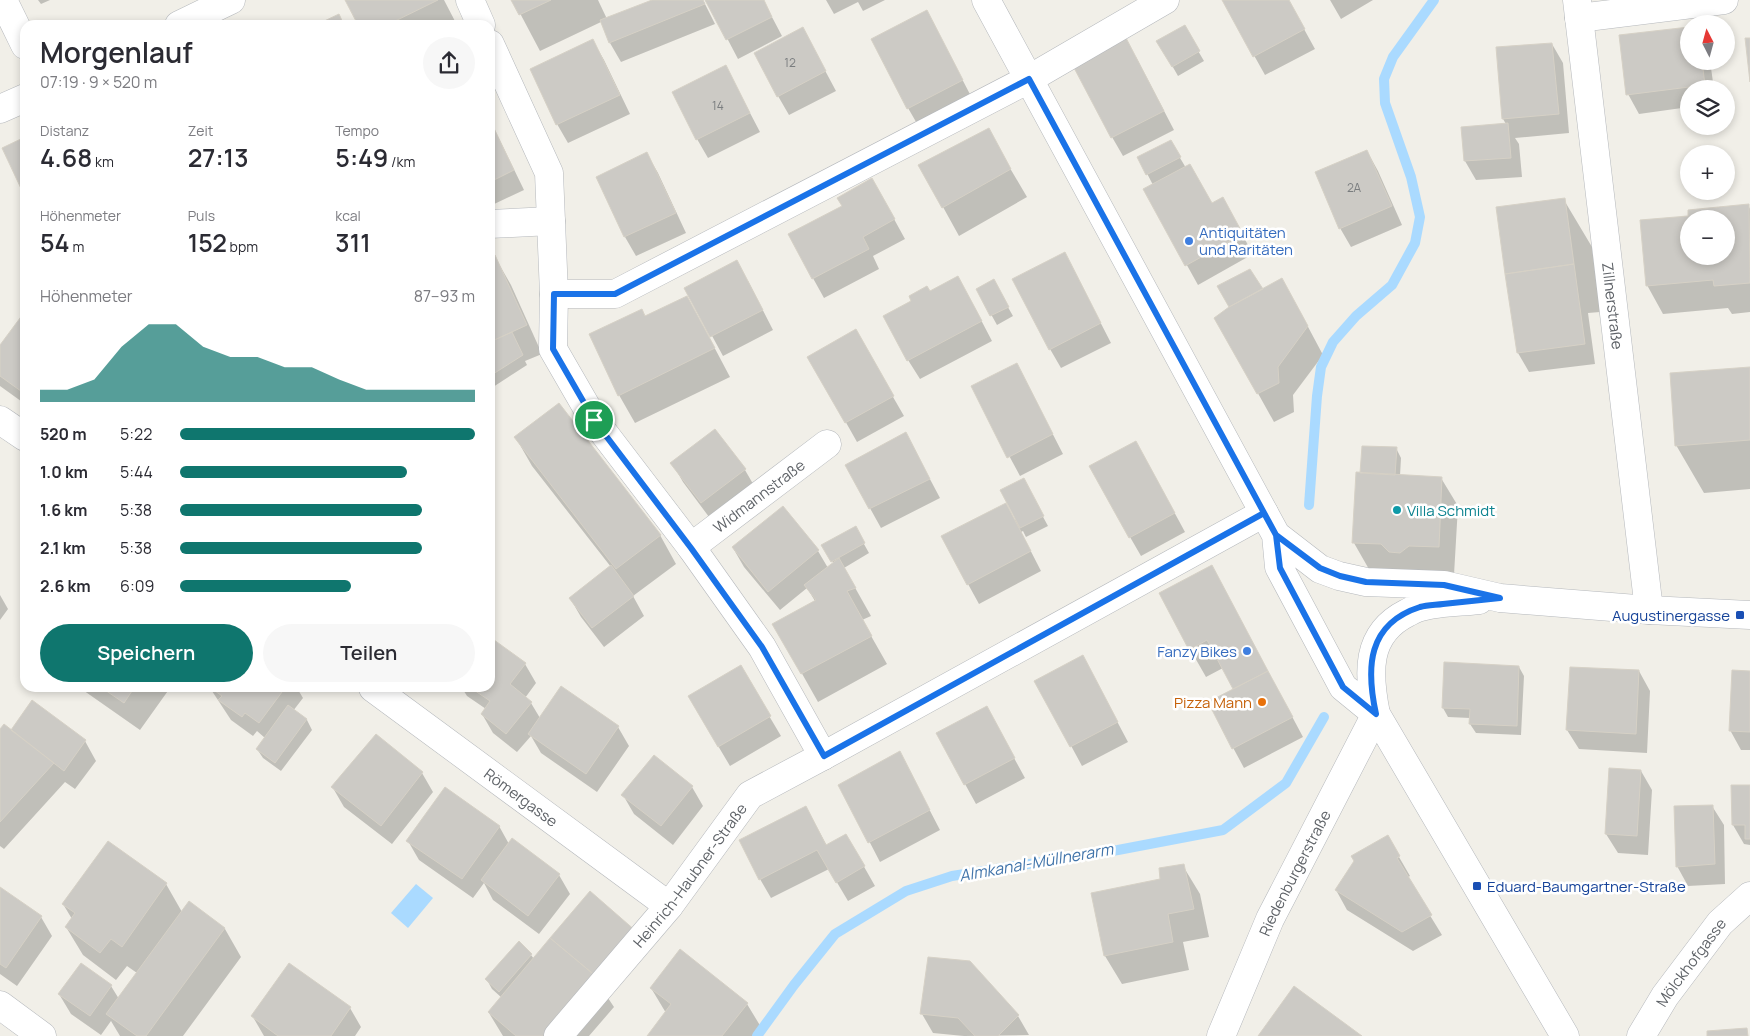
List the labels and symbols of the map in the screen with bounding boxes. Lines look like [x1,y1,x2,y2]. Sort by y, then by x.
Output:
north arrow [1680,15,1735,70]
house number: 12 [784,54,796,71]
house number: 14 [712,97,724,114]
house number: 2A [1347,179,1361,196]
place label: Antiquitäten und Raritäten [1199,222,1293,260]
marker: Antiquitäten und Raritäten [1183,235,1195,247]
street label: Zillnerstraße [1598,261,1629,351]
pin [573,399,615,441]
street label: Widmannstraße [709,454,809,537]
place label: Villa Schmidt [1407,500,1495,521]
marker: Villa Schmidt [1391,504,1403,516]
place label: Augustinergasse [1612,605,1730,626]
marker: Augustinergasse [1734,609,1746,621]
place label: Fanzy Bikes [1157,641,1237,662]
marker: Fanzy Bikes [1241,645,1253,657]
place label: Pizza Mann [1174,692,1252,713]
marker: Pizza Mann [1256,696,1268,708]
street label: Römergasse [480,763,562,831]
street label: Heinrich-Haubner-Straße [628,798,751,952]
street label: Riedenburgerstraße [1254,806,1335,939]
water label: Almkanal-Müllnerarm [957,837,1116,886]
place label: Eduard-Baumgartner-Straße [1487,876,1686,897]
marker: Eduard-Baumgartner-Straße [1471,880,1483,892]
street label: Mölckhofgasse [1651,913,1731,1010]

